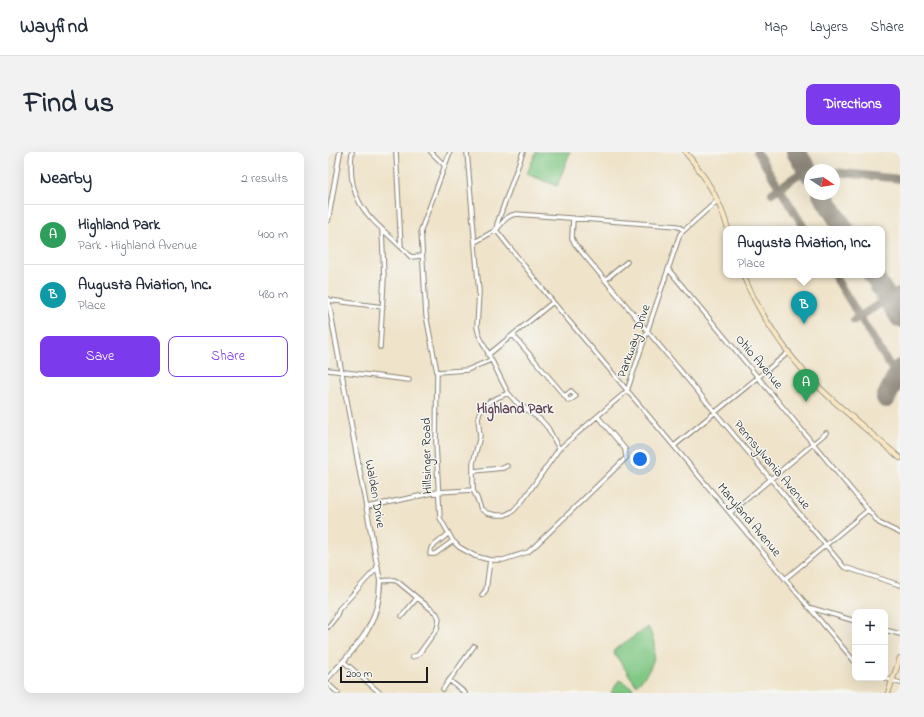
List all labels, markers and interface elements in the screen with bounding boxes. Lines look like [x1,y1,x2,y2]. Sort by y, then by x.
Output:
text: Wayfind [20,14,88,41]
text: Map [764,17,788,38]
text: Layers [810,17,848,38]
text: Share [870,17,904,38]
text: Find us [24,84,114,125]
button: Directions [806,84,900,125]
north arrow [804,164,840,200]
text: Nearby [40,166,92,191]
text: 2 results [241,169,288,188]
text: Highland Park [78,214,160,236]
text: A [49,225,57,244]
text: 400 m [258,225,288,244]
popup [723,226,885,278]
text: Augusta Aviation, Inc. [737,232,871,254]
text: Park · Highland Avenue [78,236,197,255]
text: Place [737,254,765,273]
text: Augusta Aviation, Inc. [78,274,211,296]
text: B [49,285,57,304]
text: 480 m [259,285,288,304]
pin: B [791,291,817,324]
text: Place [78,296,106,315]
street label: Parkway Drive [613,302,656,381]
street label: Ohio Avenue [731,331,788,393]
button: Save [40,336,160,377]
button: Share [168,336,288,377]
pin: A [793,369,819,402]
district label: Highland Park [477,399,554,422]
street label: Pennsylvania Avenue [728,416,815,515]
street label: Hillsinger Road [417,417,438,495]
your location [630,449,650,469]
street label: Walden Drive [360,458,390,530]
street label: Maryland Avenue [712,479,786,562]
map controls [852,609,888,681]
button: + [852,609,888,645]
button: − [852,645,888,681]
scale bar [340,665,428,684]
text: 200 m [346,666,372,682]

